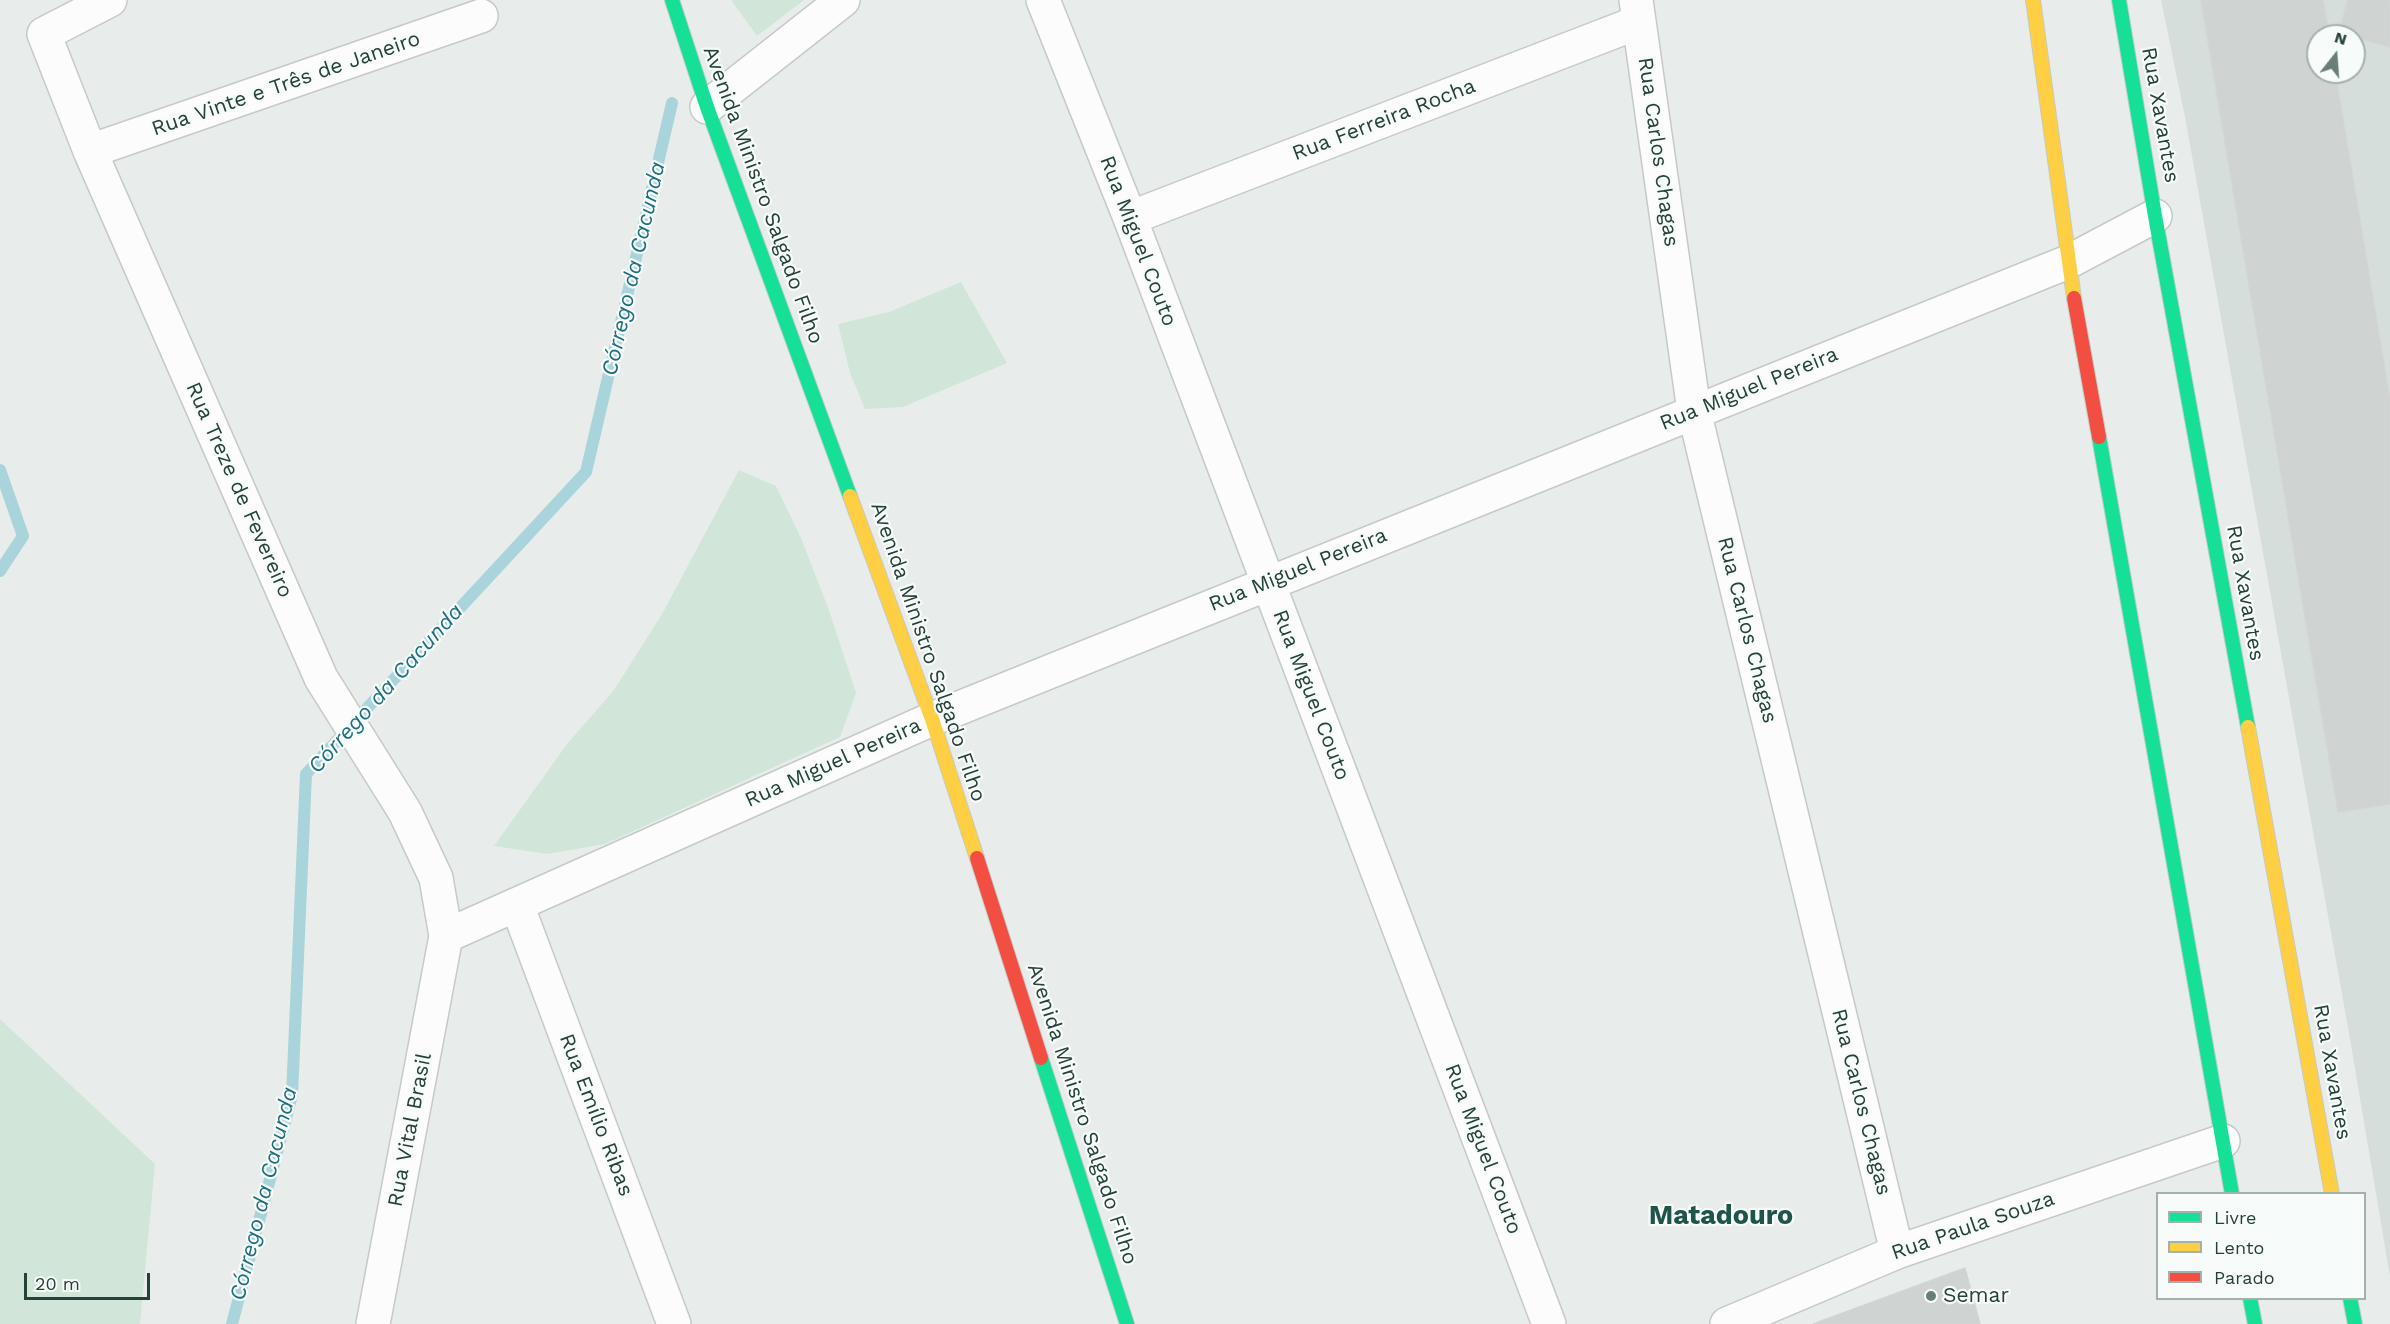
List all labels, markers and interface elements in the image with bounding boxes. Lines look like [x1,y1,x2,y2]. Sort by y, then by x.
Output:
north arrow [2306,24,2366,84]
street label: Rua Vinte e Três de Janeiro [148,26,424,142]
text: N [2332,27,2349,49]
street label: Avenida Ministro Salgado Filho [697,43,829,347]
street label: Rua Xavantes [2136,45,2184,185]
street label: Rua Carlos Chagas [1632,56,1684,248]
street label: Rua Ferreira Rocha [1289,73,1479,167]
street label: Rua Miguel Couto [1094,152,1182,330]
water label: Córrego da Cacunda [597,159,671,379]
street label: Rua Miguel Pereira [1656,342,1842,436]
street label: Rua Treze de Fevereiro [180,378,298,602]
street label: Avenida Ministro Salgado Filho [865,499,991,805]
street label: Rua Miguel Pereira [1205,523,1391,617]
street label: Rua Xavantes [2221,523,2269,663]
street label: Rua Carlos Chagas [1712,534,1782,726]
water label: Córrego da Cacunda [303,599,469,779]
street label: Rua Miguel Couto [1267,606,1355,784]
street label: Rua Miguel Pereira [741,713,925,813]
street label: Avenida Ministro Salgado Filho [1021,960,1143,1268]
street label: Rua Xavantes [2308,1002,2356,1142]
street label: Rua Carlos Chagas [1826,1006,1896,1198]
street label: Rua Emílio Ribas [553,1030,639,1200]
street label: Rua Vital Brasil [383,1051,437,1209]
street label: Rua Miguel Couto [1439,1060,1527,1238]
water label: Córrego da Cacunda [225,1085,303,1303]
street label: Rua Paula Souza [1888,1186,2058,1266]
legend [2156,1192,2366,1300]
district label: Matadouro [1649,1200,1793,1232]
text: Livre [2214,1207,2256,1228]
text: Lento [2214,1237,2264,1258]
scale bar [27,1261,153,1299]
text: Parado [2214,1267,2275,1288]
text: 20 m [35,1273,80,1294]
place label: Semar [1943,1283,2009,1309]
marker: Semar [1924,1289,1938,1303]

